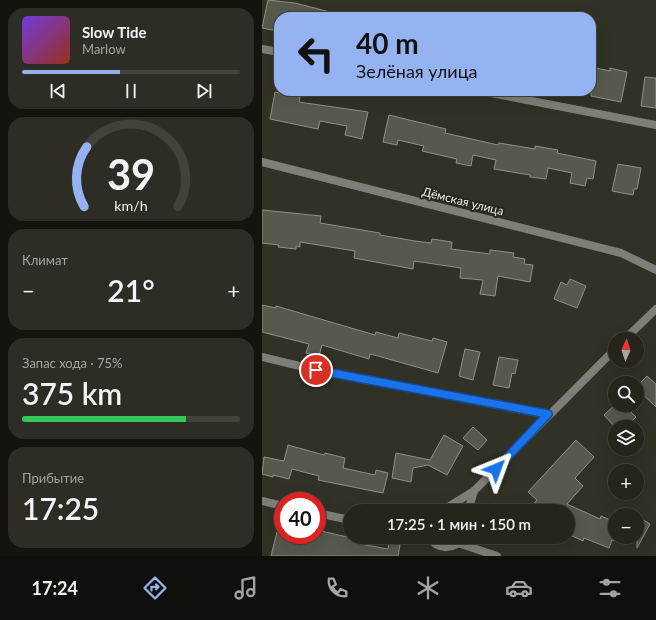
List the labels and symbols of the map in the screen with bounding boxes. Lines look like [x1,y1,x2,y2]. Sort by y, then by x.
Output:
street label: Дёмская улица [421,184,505,218]
north arrow [608,332,644,368]
pin [299,353,333,387]
position arrow [475,448,517,490]
speed limit sign: 40 [274,492,326,544]

